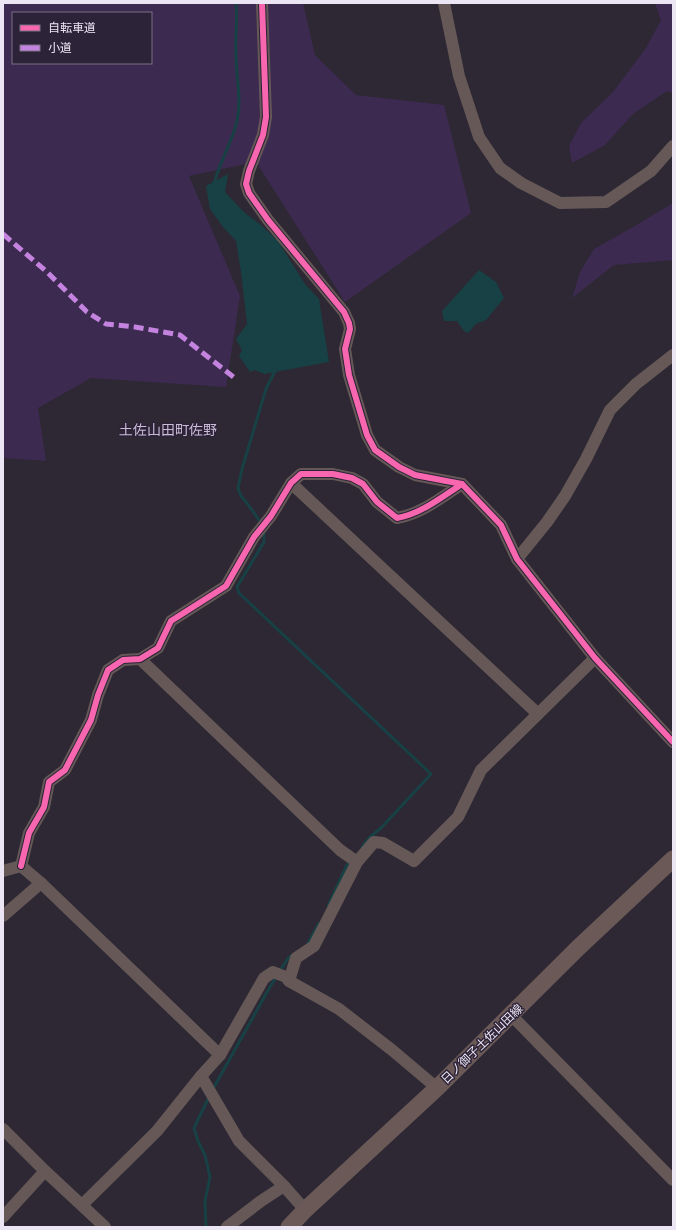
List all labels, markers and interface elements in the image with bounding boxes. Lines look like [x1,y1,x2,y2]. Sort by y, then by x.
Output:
legend [12,12,152,64]
text: 自転車道 [48,21,96,35]
text: 小道 [48,41,72,55]
district label: 土佐山田町佐野 [119,422,217,438]
street label: 日ノ御子土佐山田線 [438,1001,526,1087]

